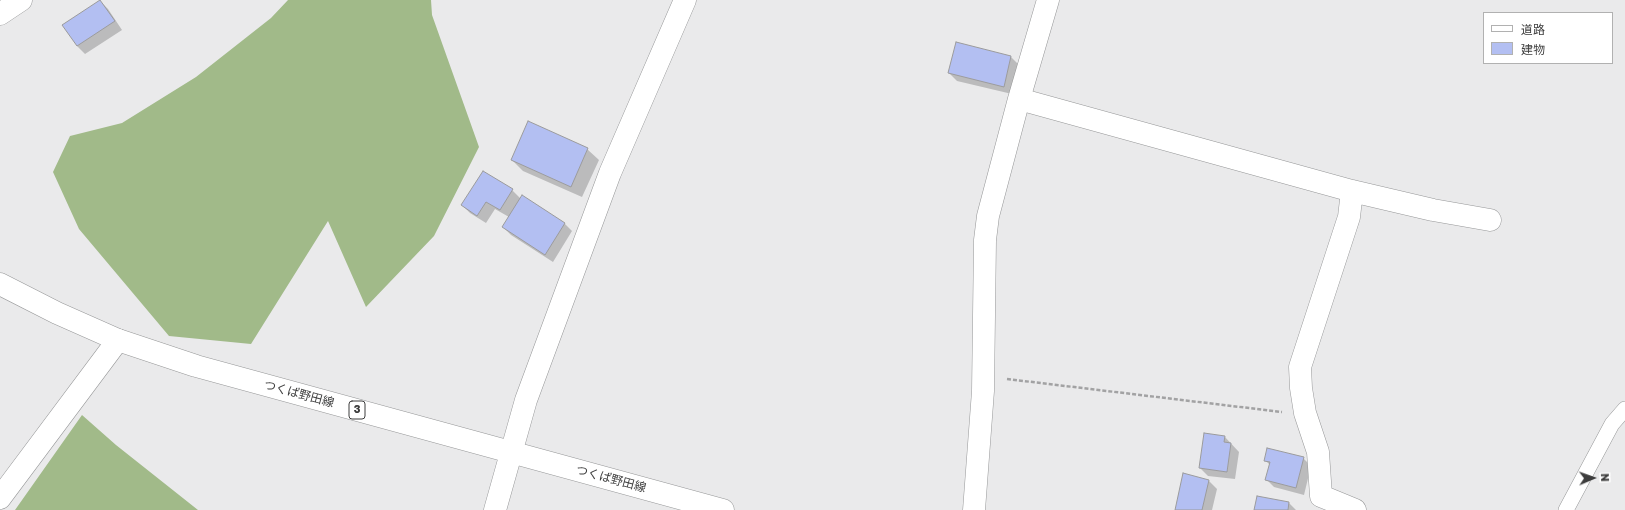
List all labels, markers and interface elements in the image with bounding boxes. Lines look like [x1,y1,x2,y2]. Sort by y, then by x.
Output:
legend [1483,12,1613,64]
text: 道路 [1521,22,1545,37]
text: 建物 [1521,42,1545,57]
street label: つくば野田線 [262,378,336,410]
road number: 3 [349,401,365,419]
north arrow [1573,458,1613,498]
street label: つくば野田線 [574,463,648,495]
text: N [1599,473,1612,482]

